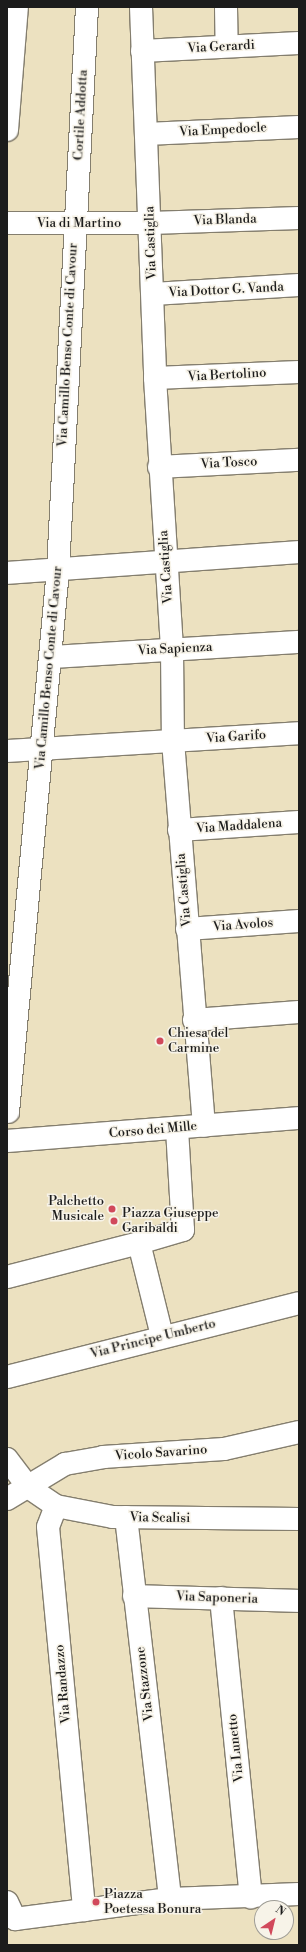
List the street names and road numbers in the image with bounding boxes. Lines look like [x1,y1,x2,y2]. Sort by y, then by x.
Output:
street label: Via Gerardi [187,37,255,57]
street label: Cortile Addotta [71,69,91,161]
street label: Via Empedocle [179,120,267,140]
street label: Via Castiglia [142,206,160,280]
street label: Via Blanda [193,211,257,229]
street label: Via di Martino [37,215,121,231]
street label: Via Camillo Benso Conte di Cavour [55,243,81,447]
street label: Via Dottor G. Vanda [168,279,284,301]
street label: Via Bertolino [187,365,267,385]
street label: Via Tosco [200,454,258,472]
street label: Via Castiglia [156,530,176,604]
street label: Via Camillo Benso Conte di Cavour [32,566,66,770]
street label: Via Sapienza [137,639,213,659]
street label: Via Garifo [205,727,267,747]
street label: Via Maddalena [195,815,283,837]
street label: Via Castiglia [173,853,195,927]
street label: Via Avolos [212,915,274,935]
street label: Corso dei Mille [108,1118,198,1142]
street label: Via Principe Umberto [89,1316,217,1362]
street label: Vicolo Savarino [114,1442,208,1464]
street label: Via Scalisi [129,1510,191,1526]
street label: Via Saponeria [176,1589,258,1607]
street label: Via Randazzo [52,1644,74,1724]
street label: Via Stazzone [133,1646,157,1722]
street label: Via Lunetto [225,1713,247,1783]

